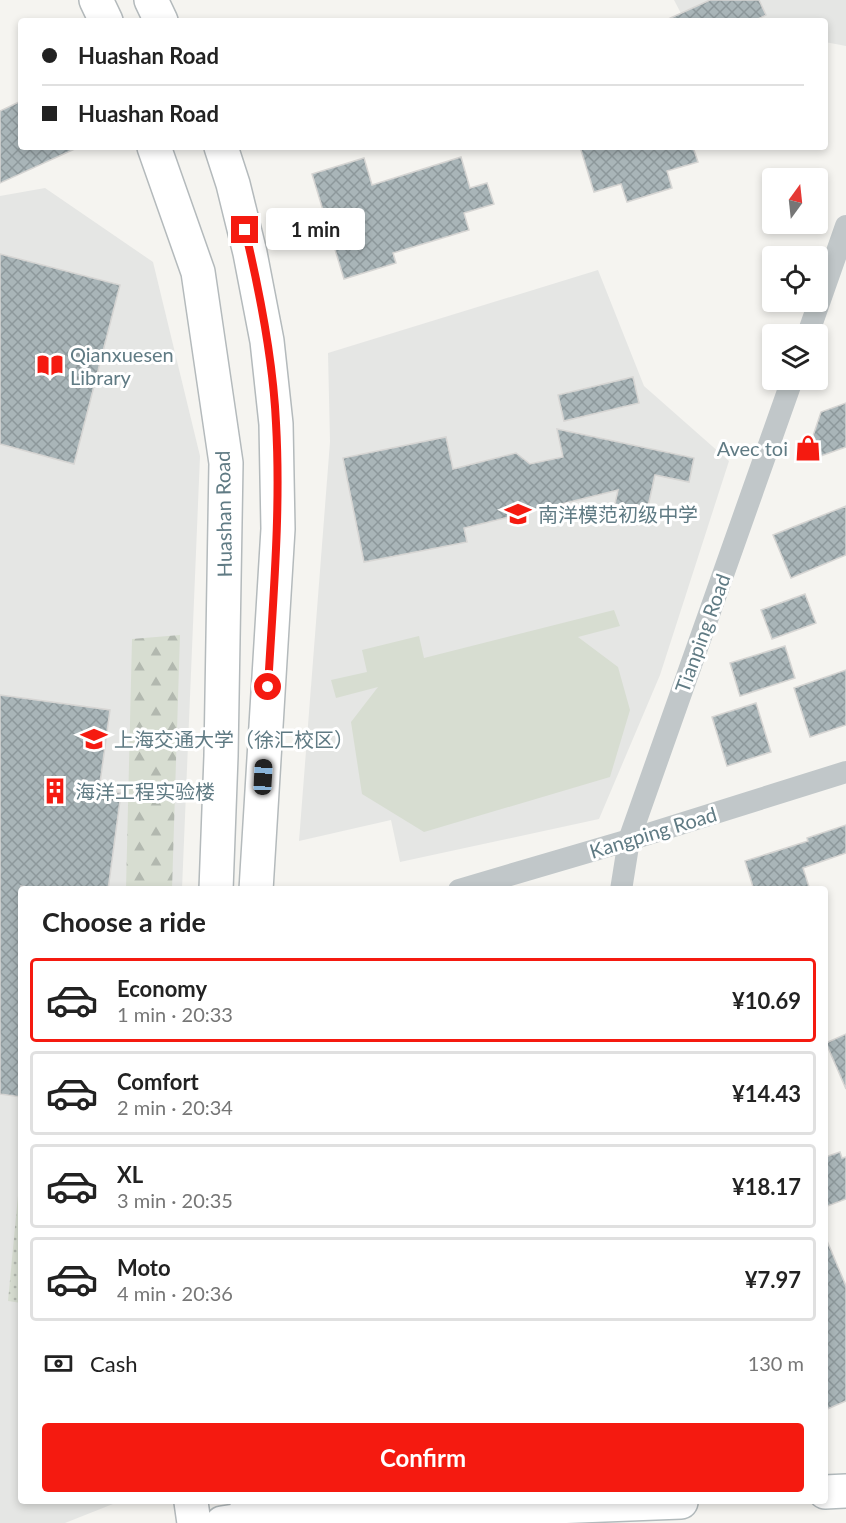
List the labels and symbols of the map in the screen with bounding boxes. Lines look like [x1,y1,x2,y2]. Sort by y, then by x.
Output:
north arrow [762,168,828,234]
callout: 1 min [266,209,365,251]
route end [231,216,258,243]
place label: Qianxuesen Library [70,342,174,389]
library icon: Qianxuesen Library [35,350,65,380]
shop icon: Avec toi [793,433,823,463]
place label: Avec toi [717,436,788,460]
street label: Huashan Road [210,451,236,577]
school or university icon: 南洋模范初级中学 [503,499,533,529]
place label: 南洋模范初级中学 [538,502,698,526]
street label: Tianping Road [669,570,735,696]
route start [254,673,281,700]
school or university icon: 上海交通大学（徐汇校区） [79,724,109,754]
place label: 上海交通大学（徐汇校区） [114,727,354,751]
car [253,759,273,795]
building icon: 海洋工程实验楼 [40,776,70,806]
place label: 海洋工程实验楼 [75,779,215,803]
street label: Kangping Road [586,801,720,863]

